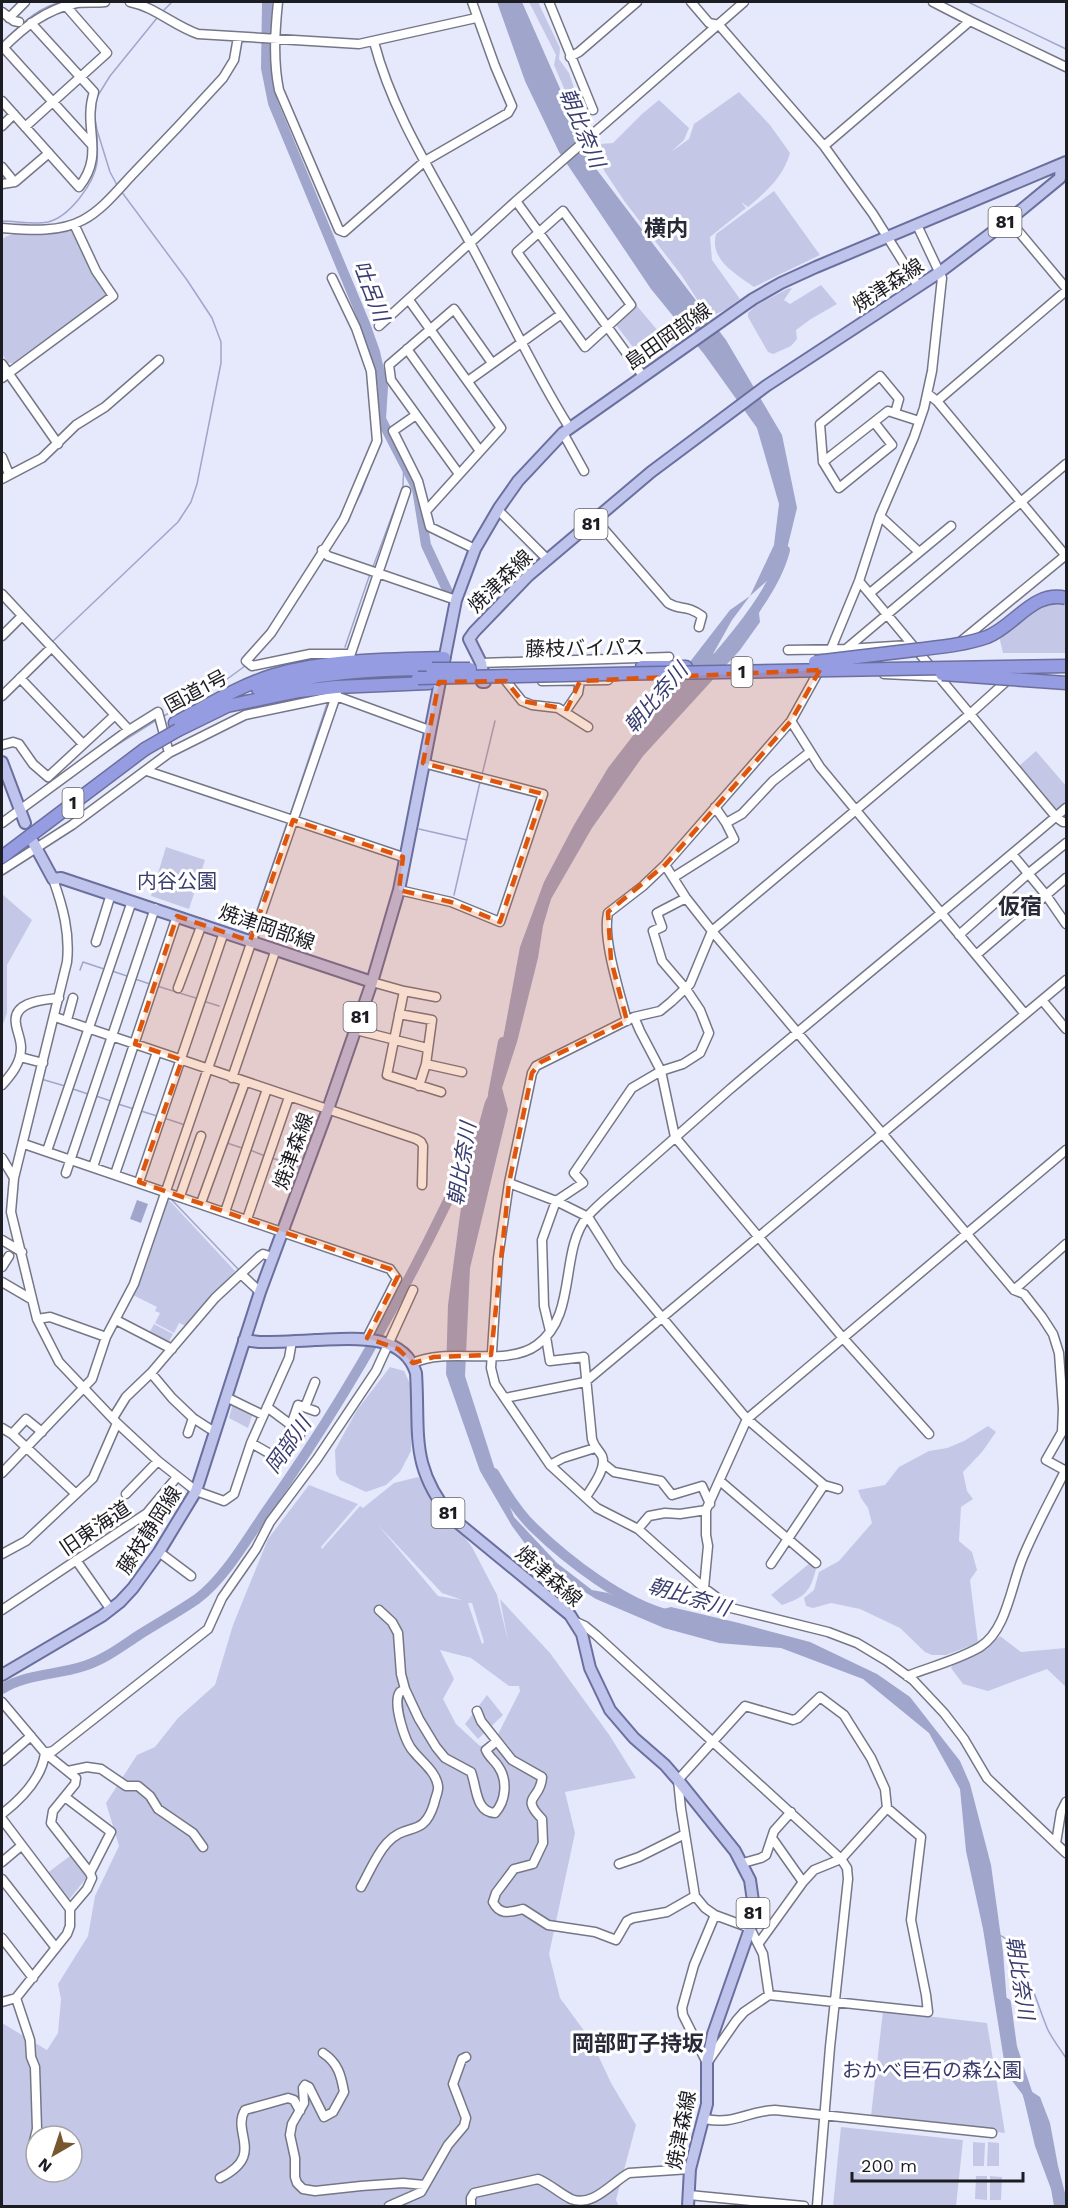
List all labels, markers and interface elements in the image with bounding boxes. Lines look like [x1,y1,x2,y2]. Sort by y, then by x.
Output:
water label: 朝比奈川 [555,84,611,173]
road number: 81 [988,207,1022,237]
district label: 横内 [644,216,688,241]
street label: 焼津森線 [848,253,928,317]
water label: 吐呂川 [349,257,395,327]
street label: 島田岡部線 [620,297,716,375]
road number: 81 [574,509,608,539]
street label: 焼津森線 [463,545,537,617]
street label: 藤枝バイパス [525,635,645,661]
water label: 朝比奈川 [619,656,694,738]
road number: 1 [732,657,752,687]
street label: 国道1号 [160,664,232,718]
road number: 1 [62,788,84,818]
park label: 内谷公園 [137,869,217,893]
district label: 仮宿 [998,894,1042,919]
street label: 焼津岡部線 [216,899,318,955]
road number: 81 [344,1002,376,1032]
street label: 焼津森線 [268,1109,318,1193]
water label: 朝比奈川 [443,1119,481,1207]
water label: 岡部川 [259,1410,317,1478]
street label: 藤枝静岡線 [112,1482,186,1578]
street label: 旧東海道 [55,1496,135,1560]
road number: 81 [432,1498,464,1528]
street label: 焼津森線 [511,1541,587,1611]
water label: 朝比奈川 [645,1572,735,1621]
road number: 81 [736,1898,770,1928]
water label: 朝比奈川 [1002,1934,1040,2023]
district label: 岡部町子持坂 [572,2031,704,2056]
park label: おかべ巨石の森公園 [842,2058,1022,2082]
street label: 焼津森線 [662,2088,700,2172]
north arrow [24,2124,84,2184]
scale bar [852,2145,1023,2183]
text: N [34,2154,55,2176]
text: 200 m [861,2155,917,2176]

